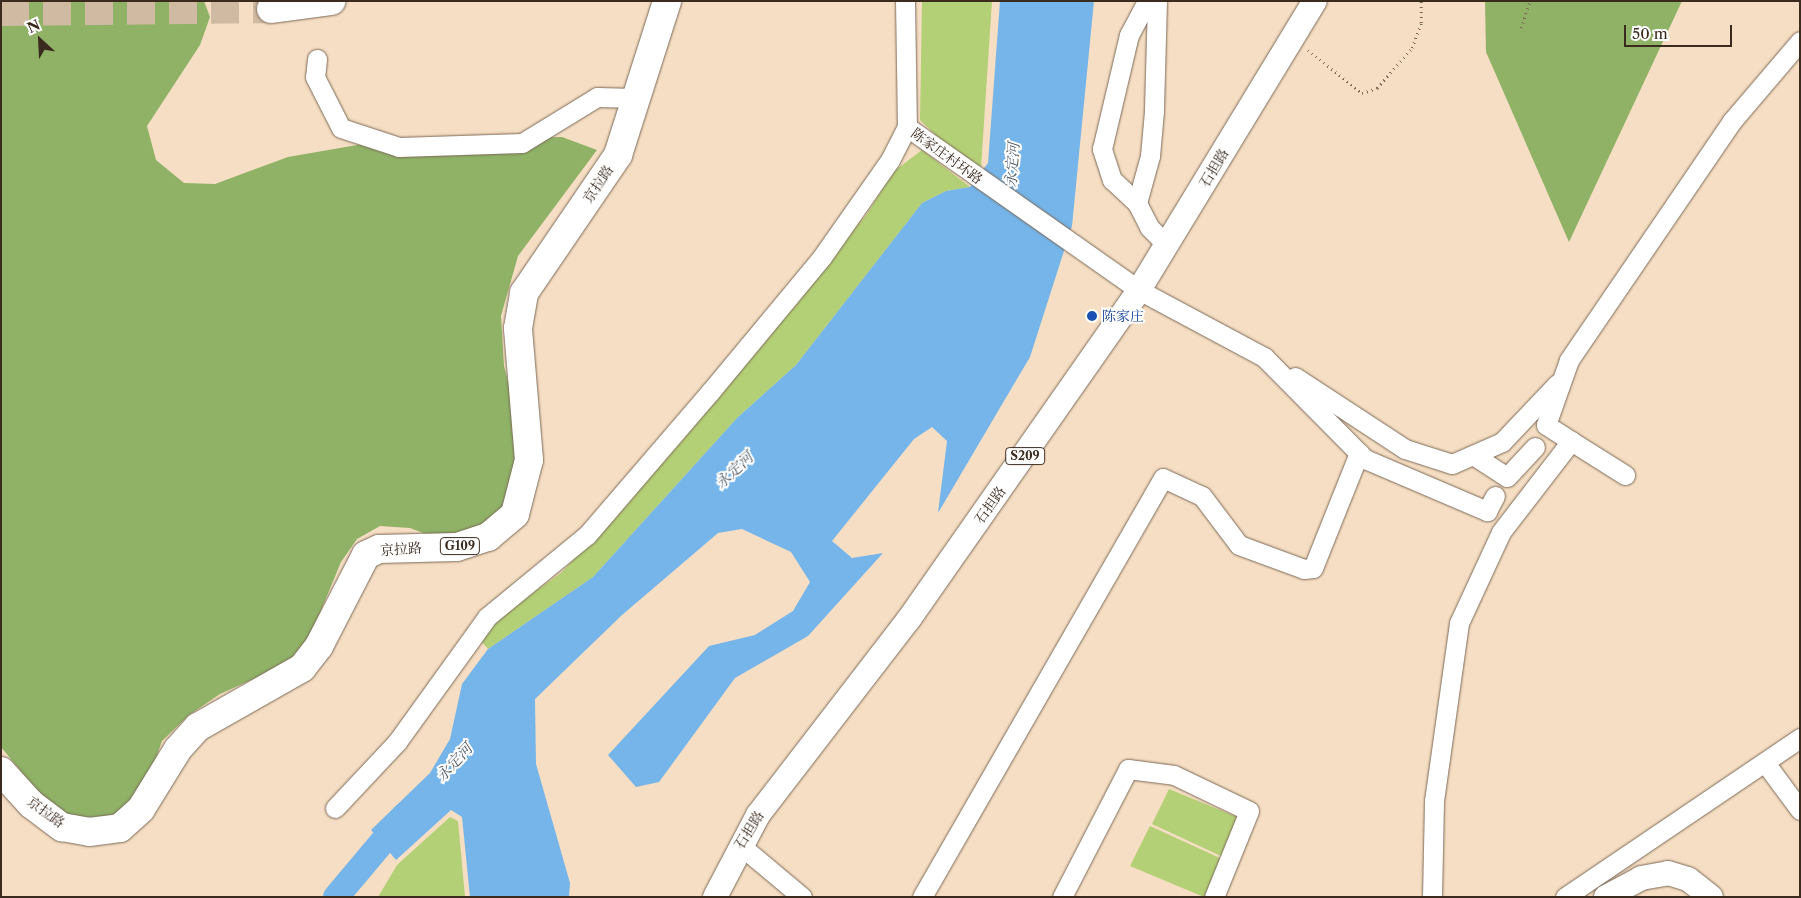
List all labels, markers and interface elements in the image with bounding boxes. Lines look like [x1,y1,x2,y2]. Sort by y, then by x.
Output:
north arrow [15,15,65,65]
scale bar [1626,15,1734,47]
text: N [24,16,43,37]
text: 50 m [1632,24,1668,43]
street label: 陈家庄村环路 [908,125,986,187]
water label: 永定河 [1001,142,1023,188]
street label: 石担路 [1196,146,1232,190]
street label: 京拉路 [579,162,617,206]
place label: 陈家庄 [1102,308,1144,324]
marker: 陈家庄 [1086,310,1098,322]
road number: S209 [1005,446,1045,466]
water label: 永定河 [711,448,757,492]
street label: 石担路 [971,483,1009,527]
road number: G109 [439,536,481,556]
street label: 京拉路 [379,539,423,559]
water label: 永定河 [432,739,476,785]
street label: 京拉路 [24,793,68,831]
street label: 石担路 [731,808,767,852]

